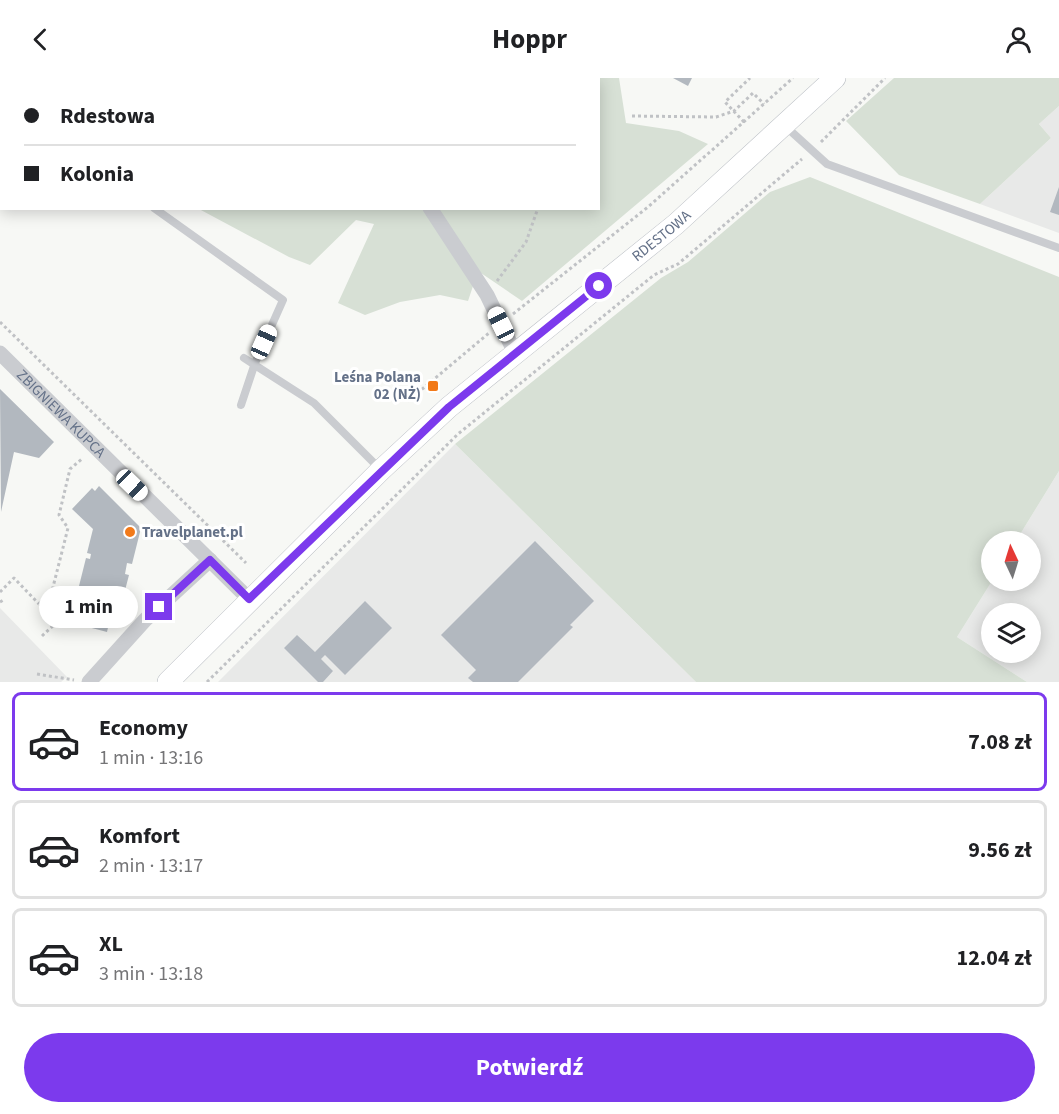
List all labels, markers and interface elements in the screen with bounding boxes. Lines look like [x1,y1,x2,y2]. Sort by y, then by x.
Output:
text: Hoppr [492,20,567,59]
icon: back [24,23,57,56]
icon: person [1002,23,1035,56]
text: Rdestowa [60,100,155,132]
text: Kolonia [60,158,134,190]
street label: RDESTOWA [627,205,696,267]
route start [585,272,612,299]
car [485,304,517,344]
car [248,322,280,362]
street label: ZBIGNIEWA KUPCA [11,365,111,463]
place label: Leśna Polana 02 (NŻ) [334,367,421,405]
marker: Leśna Polana 02 (NŻ) [426,379,440,393]
car [113,466,151,504]
place label: Travelplanet.pl [142,522,244,543]
marker: Travelplanet.pl [123,525,137,539]
north arrow [981,531,1041,591]
map controls [981,531,1041,663]
callout: 1 min [39,586,138,628]
text: 1 min [64,593,113,621]
route end [145,593,172,620]
button: layers [981,603,1041,663]
text: Economy [99,712,188,744]
icon: car [27,715,81,769]
text: 7.08 zł [968,726,1032,758]
text: 1 min · 13:16 [99,744,203,772]
text: Komfort [99,820,180,852]
icon: car [27,823,81,877]
text: 9.56 zł [968,834,1032,866]
text: 2 min · 13:17 [99,852,203,880]
text: XL [99,928,123,960]
icon: car [27,931,81,985]
text: 12.04 zł [957,942,1032,974]
text: 3 min · 13:18 [99,960,203,988]
button: Potwierdź [24,1033,1035,1102]

